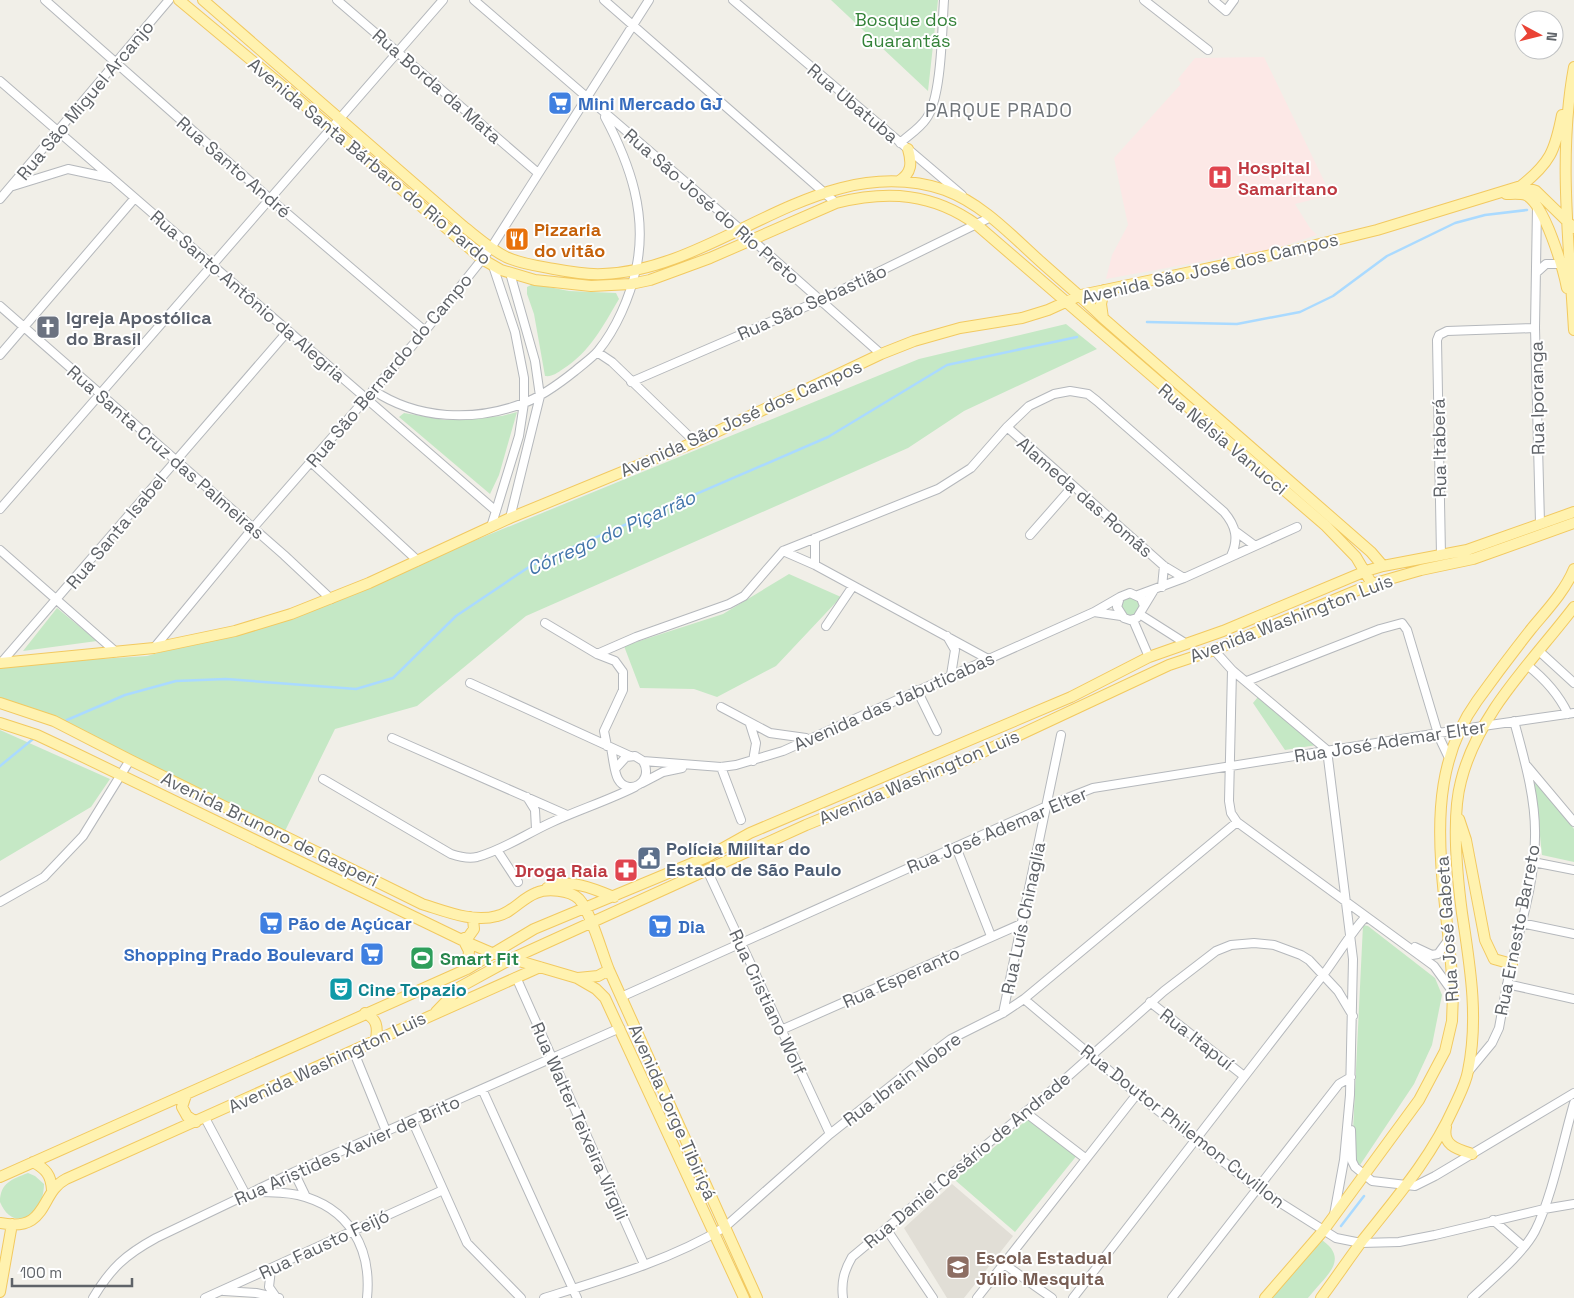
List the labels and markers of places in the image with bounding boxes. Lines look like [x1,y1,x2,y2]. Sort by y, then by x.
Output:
supermarket icon: Mini Mercado GJ [547,90,573,116]
place label: Mini Mercado GJ [578,92,723,115]
place label: Hospital Samaritano [1238,156,1338,200]
hospital icon: Hospital Samaritano [1207,164,1233,190]
place label: Pizzaria do vitão [534,218,605,262]
restaurant icon: Pizzaria do vitão [504,226,530,252]
place label: Igreja Apostólica do Brasil [66,306,212,350]
church icon: Igreja Apostólica do Brasil [35,314,61,340]
place label: Polícia Militar do Estado de São Paulo [666,837,842,881]
public building icon: Polícia Militar do Estado de São Paulo [636,845,662,871]
pharmacy icon: Droga Raia [613,857,639,883]
place label: Droga Raia [515,859,609,882]
supermarket icon: Pão de Açúcar [258,910,284,936]
place label: Pão de Açúcar [288,912,412,935]
supermarket icon: Dia [647,913,673,939]
place label: Dia [678,915,706,938]
supermarket icon: Shopping Prado Boulevard [359,941,385,967]
place label: Shopping Prado Boulevard [124,943,354,966]
sports icon: Smart Fit [409,945,435,971]
place label: Smart Fit [440,947,519,970]
theatre icon: Cine Topazio [328,976,354,1002]
place label: Cine Topazio [358,978,467,1001]
place label: Escola Estadual Júlio Mesquita [976,1246,1112,1290]
school or university icon: Escola Estadual Júlio Mesquita [945,1254,971,1280]

